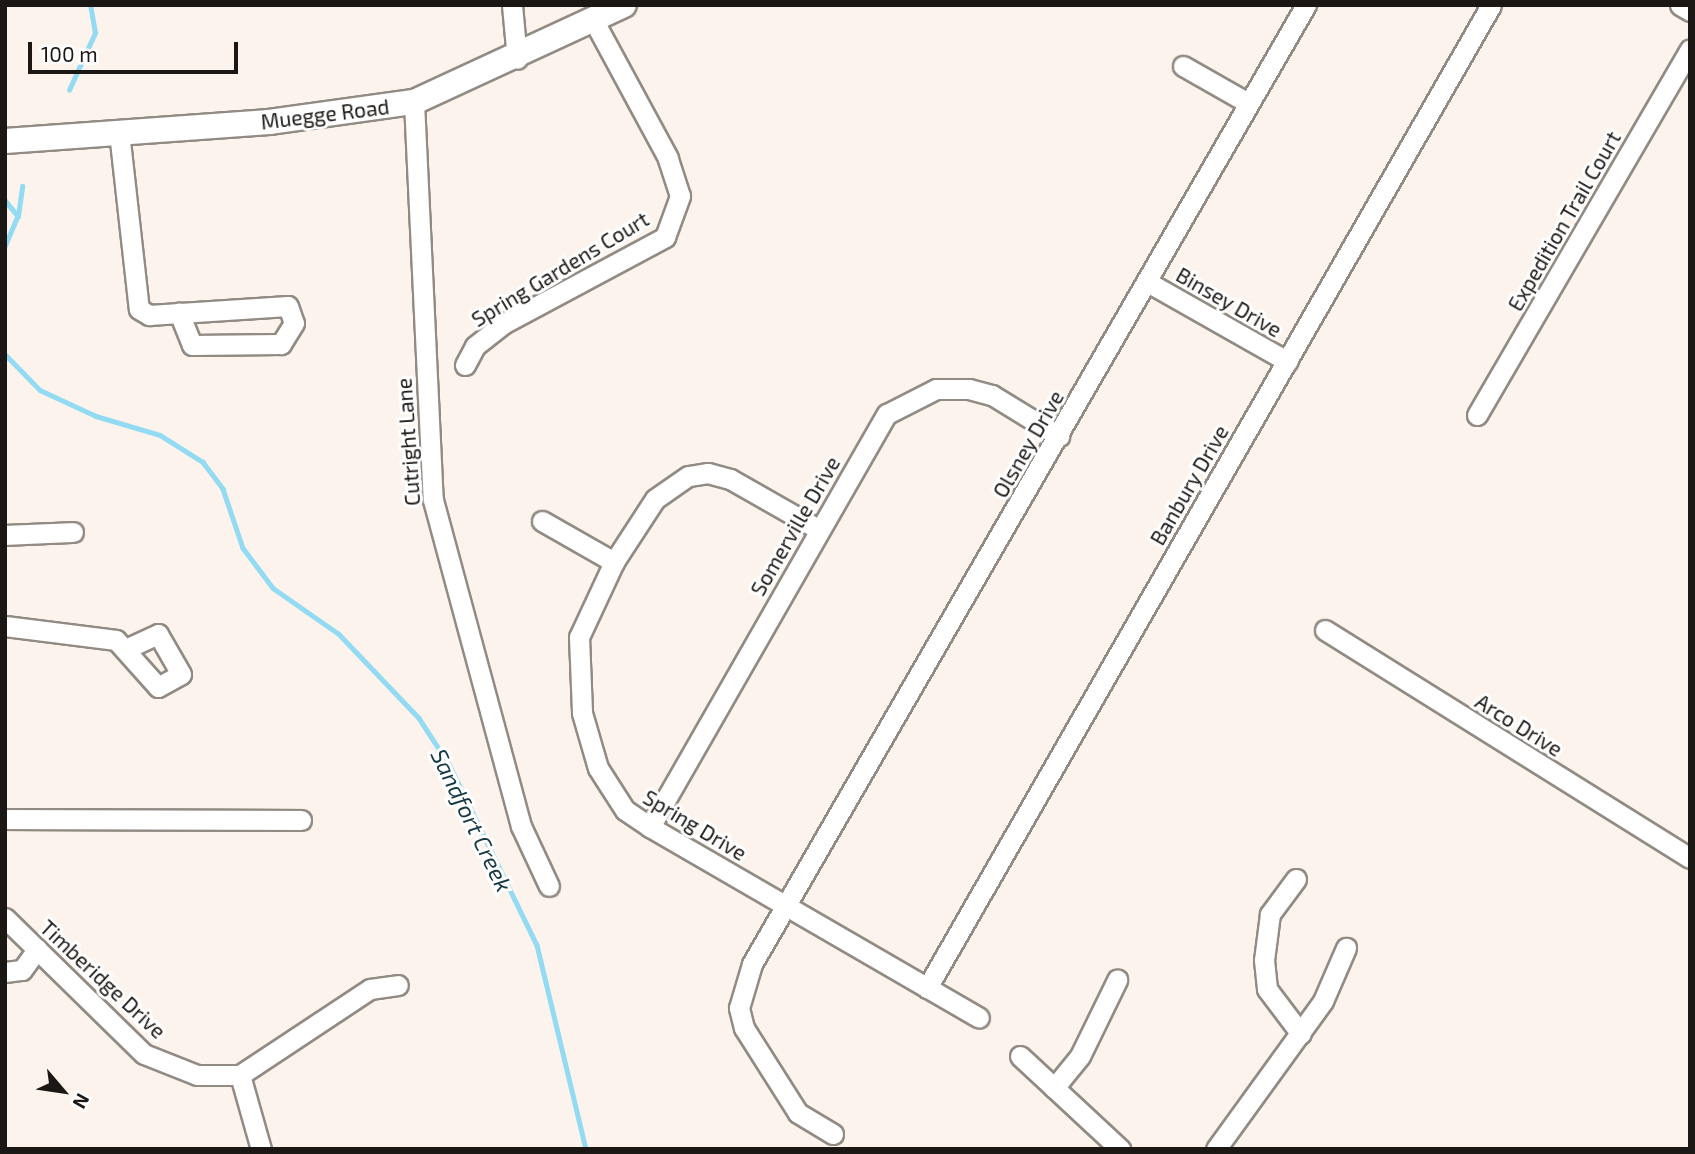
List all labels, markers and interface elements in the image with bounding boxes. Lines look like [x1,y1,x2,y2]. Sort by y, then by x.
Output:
scale bar [32,28,242,72]
text: 100 m [41,41,98,66]
street label: Muegge Road [259,94,391,134]
street label: Expedition Trail Court [1502,126,1626,316]
street label: Spring Gardens Court [467,206,653,332]
street label: Binsey Drive [1172,262,1286,342]
street label: Cutright Lane [391,377,425,507]
street label: Olsney Drive [987,386,1069,502]
street label: Banbury Drive [1144,420,1234,550]
street label: Somerville Drive [745,452,845,600]
street label: Arco Drive [1471,688,1567,762]
water label: Sandfort Creek [425,744,519,896]
street label: Spring Drive [639,784,751,866]
street label: Timberidge Drive [35,914,171,1044]
north arrow [28,1056,98,1126]
text: N [68,1090,95,1113]

